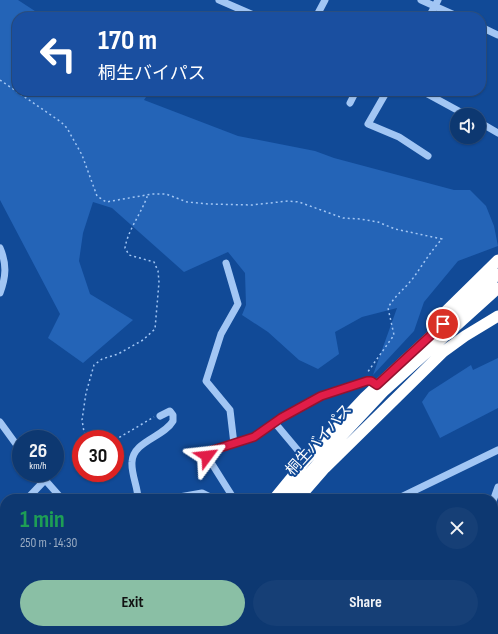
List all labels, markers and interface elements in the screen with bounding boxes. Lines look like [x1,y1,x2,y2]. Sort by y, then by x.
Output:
text: 170 m [98,24,157,57]
icon: left [32,28,84,80]
text: 桐生バイパス [98,63,206,84]
map controls [450,108,486,144]
button: sound [450,108,486,144]
pin [426,307,460,341]
icon: arrive [432,313,454,335]
street label: 桐生バイパス [282,400,356,480]
speed limit sign: 30 [72,430,124,482]
position arrow [186,435,228,477]
text: 26 [29,439,47,463]
text: km/h [29,460,47,472]
text: 1 min [20,505,65,534]
button: close [436,507,478,549]
text: 250 m · 14:30 [20,535,77,551]
button: Exit [20,580,245,626]
button: Share [253,580,478,626]

